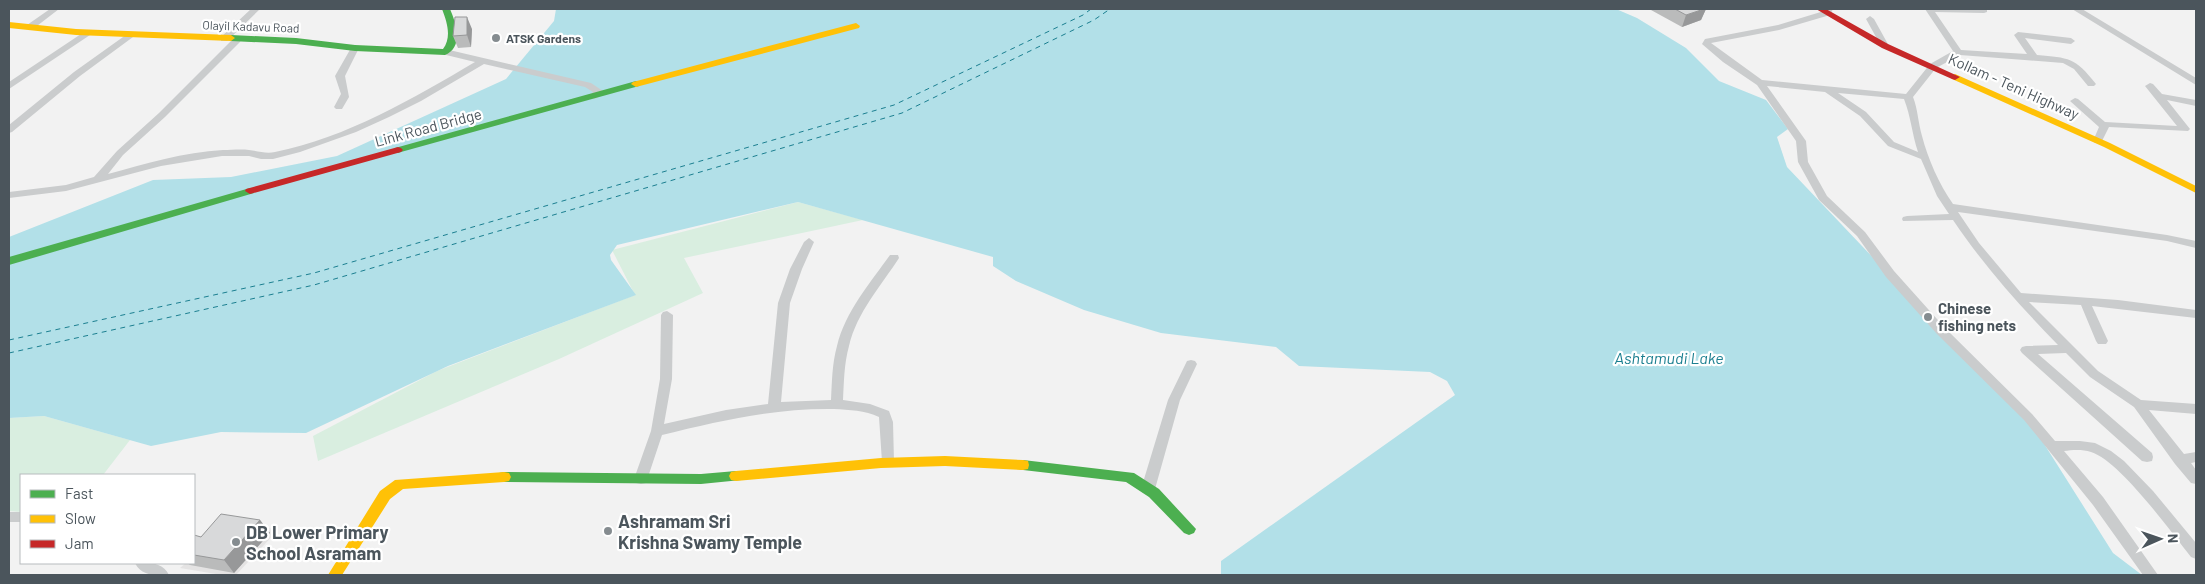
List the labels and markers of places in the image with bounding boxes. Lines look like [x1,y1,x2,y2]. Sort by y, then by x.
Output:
place label: ATSK Gardens [506,31,581,45]
marker: ATSK Gardens [490,32,502,44]
place label: Chinese fishing nets [1938,299,2017,334]
marker: Chinese fishing nets [1922,311,1934,323]
place label: Ashramam Sri Krishna Swamy Temple [618,510,802,553]
place label: DB Lower Primary School Asramam [246,521,388,564]
marker: Ashramam Sri Krishna Swamy Temple [602,525,614,537]
marker: DB Lower Primary School Asramam [230,536,242,548]

